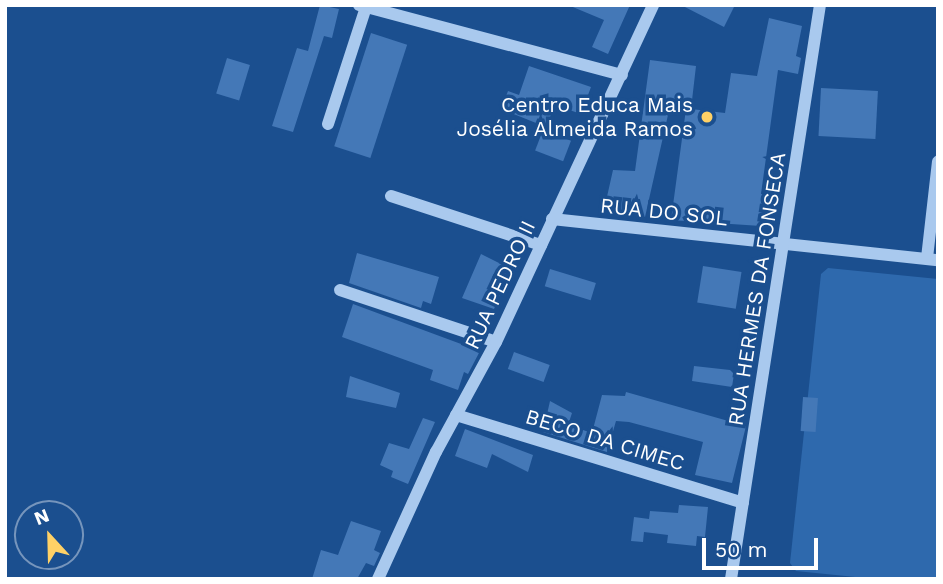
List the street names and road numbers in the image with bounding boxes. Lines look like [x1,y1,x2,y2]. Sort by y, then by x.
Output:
street label: RUA HERMES DA FONSECA [723,150,791,428]
street label: RUA DO SOL [598,193,730,231]
street label: RUA PEDRO II [459,216,541,354]
street label: BECO DA CIMEC [522,404,688,476]

